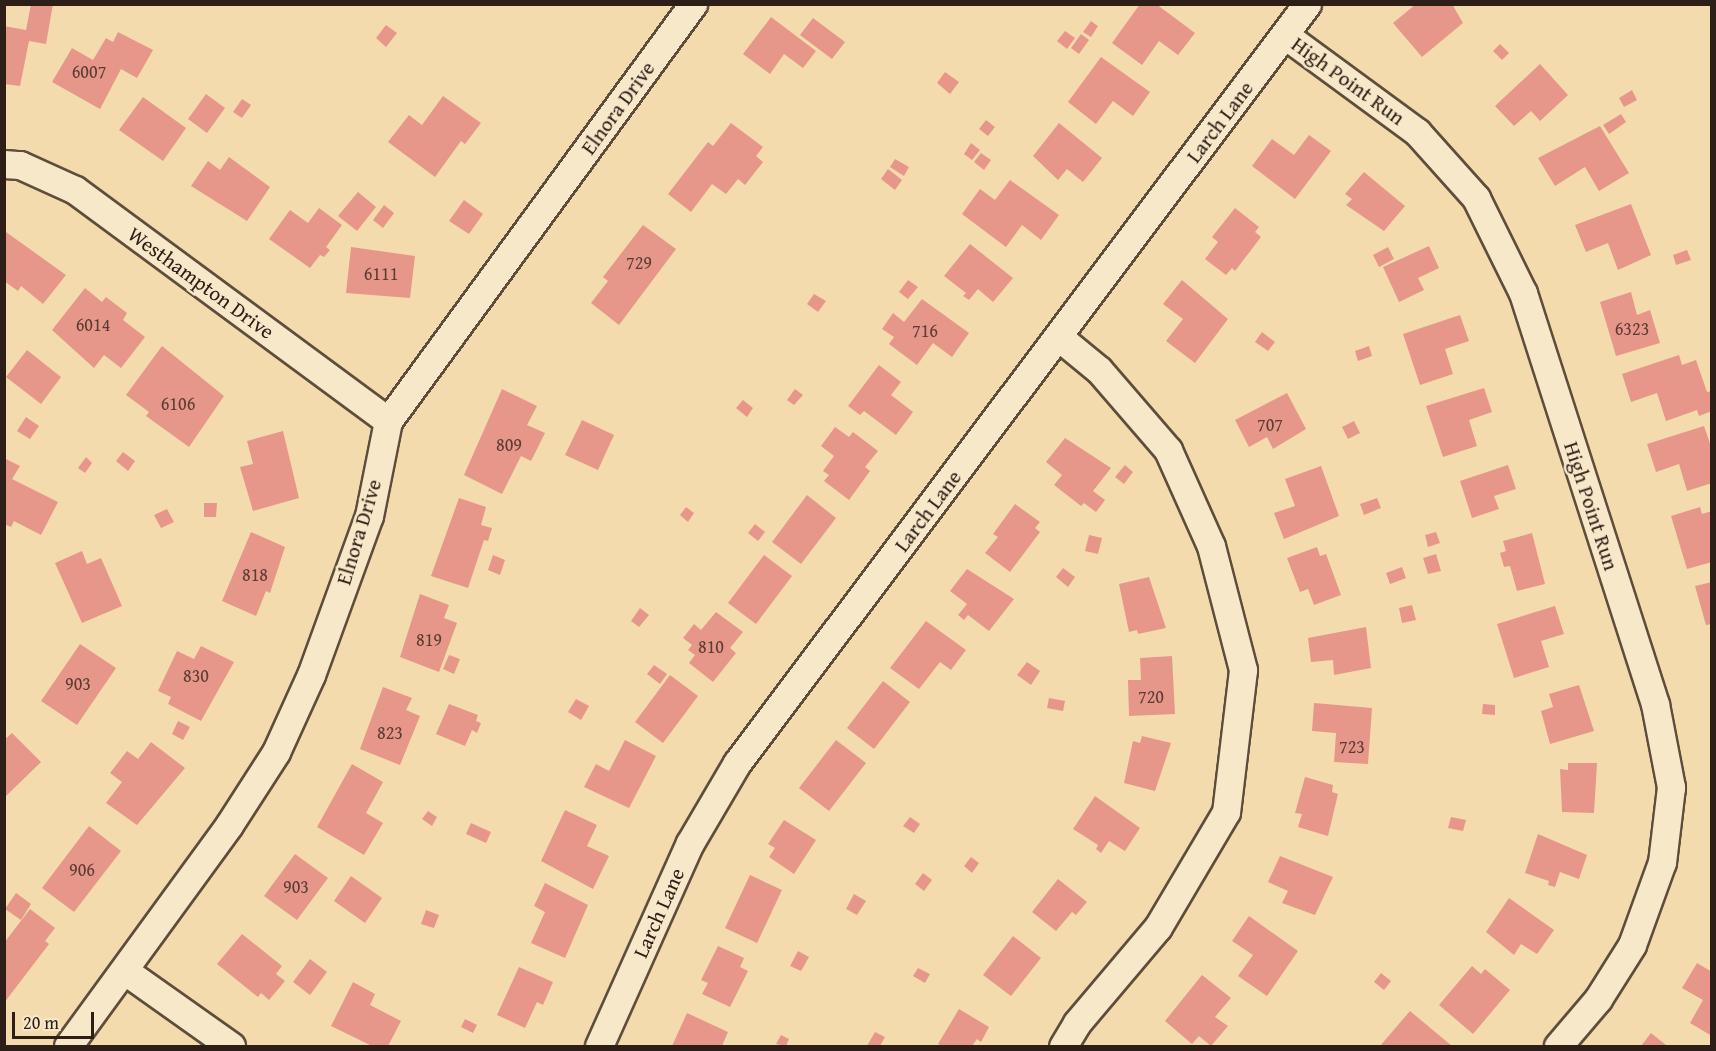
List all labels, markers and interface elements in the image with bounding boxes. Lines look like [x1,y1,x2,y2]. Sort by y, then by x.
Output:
street label: High Point Run [1287,32,1409,130]
street label: Elnora Drive [576,56,660,160]
house number: 6007 [72,61,106,83]
street label: Larch Lane [1181,76,1259,168]
street label: Westhampton Drive [123,222,279,344]
house number: 729 [626,252,652,274]
house number: 6111 [364,263,398,285]
house number: 6014 [76,314,110,336]
house number: 6323 [1615,318,1649,340]
house number: 716 [912,320,938,342]
house number: 6106 [161,393,195,415]
house number: 707 [1257,414,1283,436]
house number: 809 [496,434,522,456]
street label: High Point Run [1558,439,1624,573]
street label: Larch Lane [889,465,967,557]
street label: Elnora Drive [331,476,387,588]
house number: 818 [242,564,268,586]
house number: 819 [416,629,442,651]
house number: 810 [698,636,724,658]
house number: 830 [183,665,209,687]
house number: 903 [65,673,91,695]
house number: 720 [1138,686,1164,708]
house number: 823 [377,722,403,744]
house number: 723 [1339,736,1365,758]
house number: 906 [69,859,95,881]
street label: Larch Lane [628,864,690,962]
house number: 903 [283,876,309,898]
scale bar [15,1000,98,1038]
text: 20 m [23,1009,59,1036]

